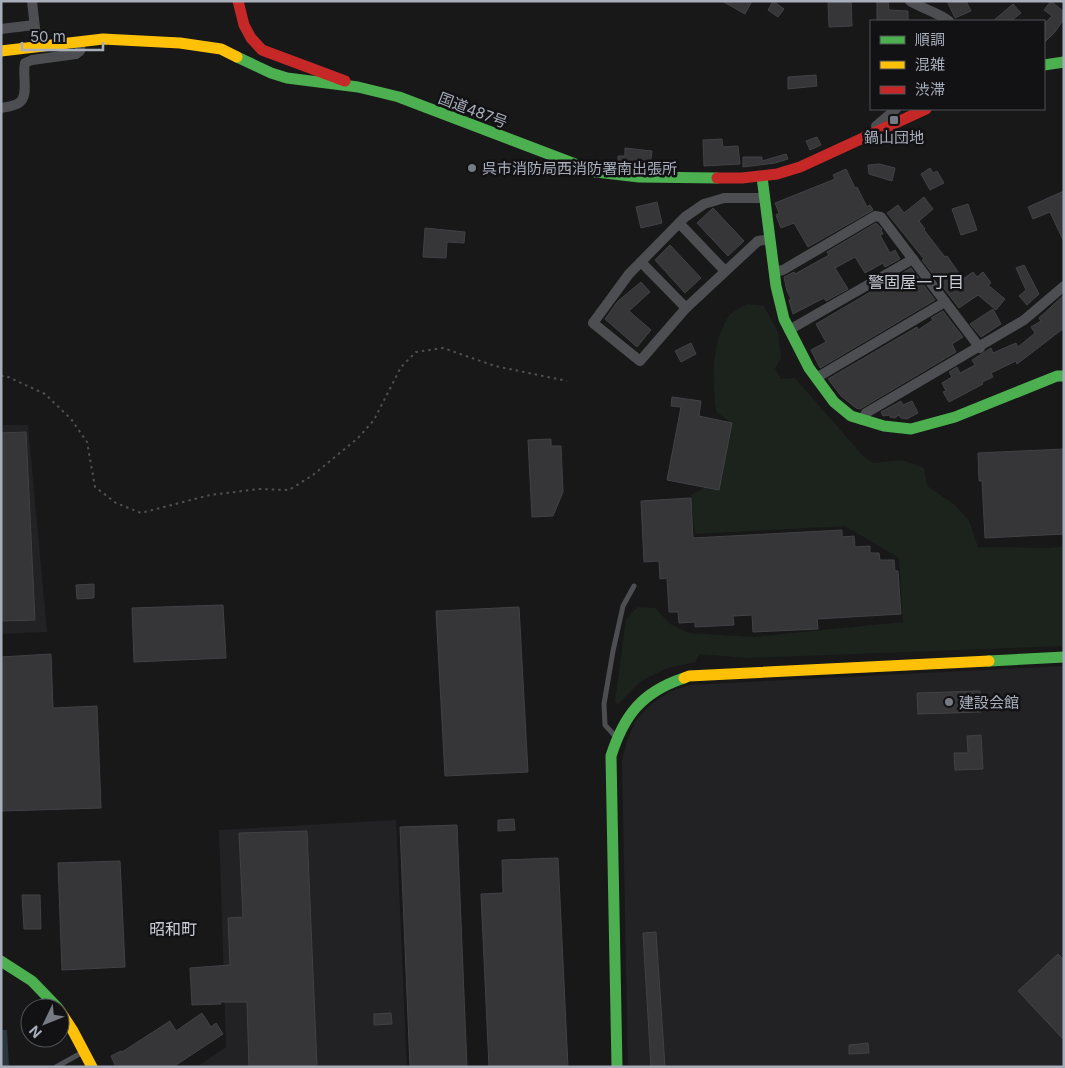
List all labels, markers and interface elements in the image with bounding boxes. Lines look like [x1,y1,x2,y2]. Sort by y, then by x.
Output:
scale bar [22,20,104,52]
legend [870,20,1045,110]
text: 50 m [30,27,66,46]
text: 順調 [915,30,945,49]
text: 混雑 [915,55,945,74]
text: 渋滞 [915,80,945,99]
street label: 国道487号 [436,88,510,132]
marker: 鍋山団地 [888,114,900,126]
place label: 鍋山団地 [864,128,924,147]
place label: 呉市消防局西消防署南出張所 [482,159,677,178]
marker: 呉市消防局西消防署南出張所 [466,162,478,174]
district label: 警固屋一丁目 [868,272,964,292]
place label: 建設会館 [959,693,1019,712]
marker: 建設会館 [943,696,955,708]
district label: 昭和町 [149,919,197,939]
north arrow [20,998,70,1048]
text: N [25,1023,45,1042]

